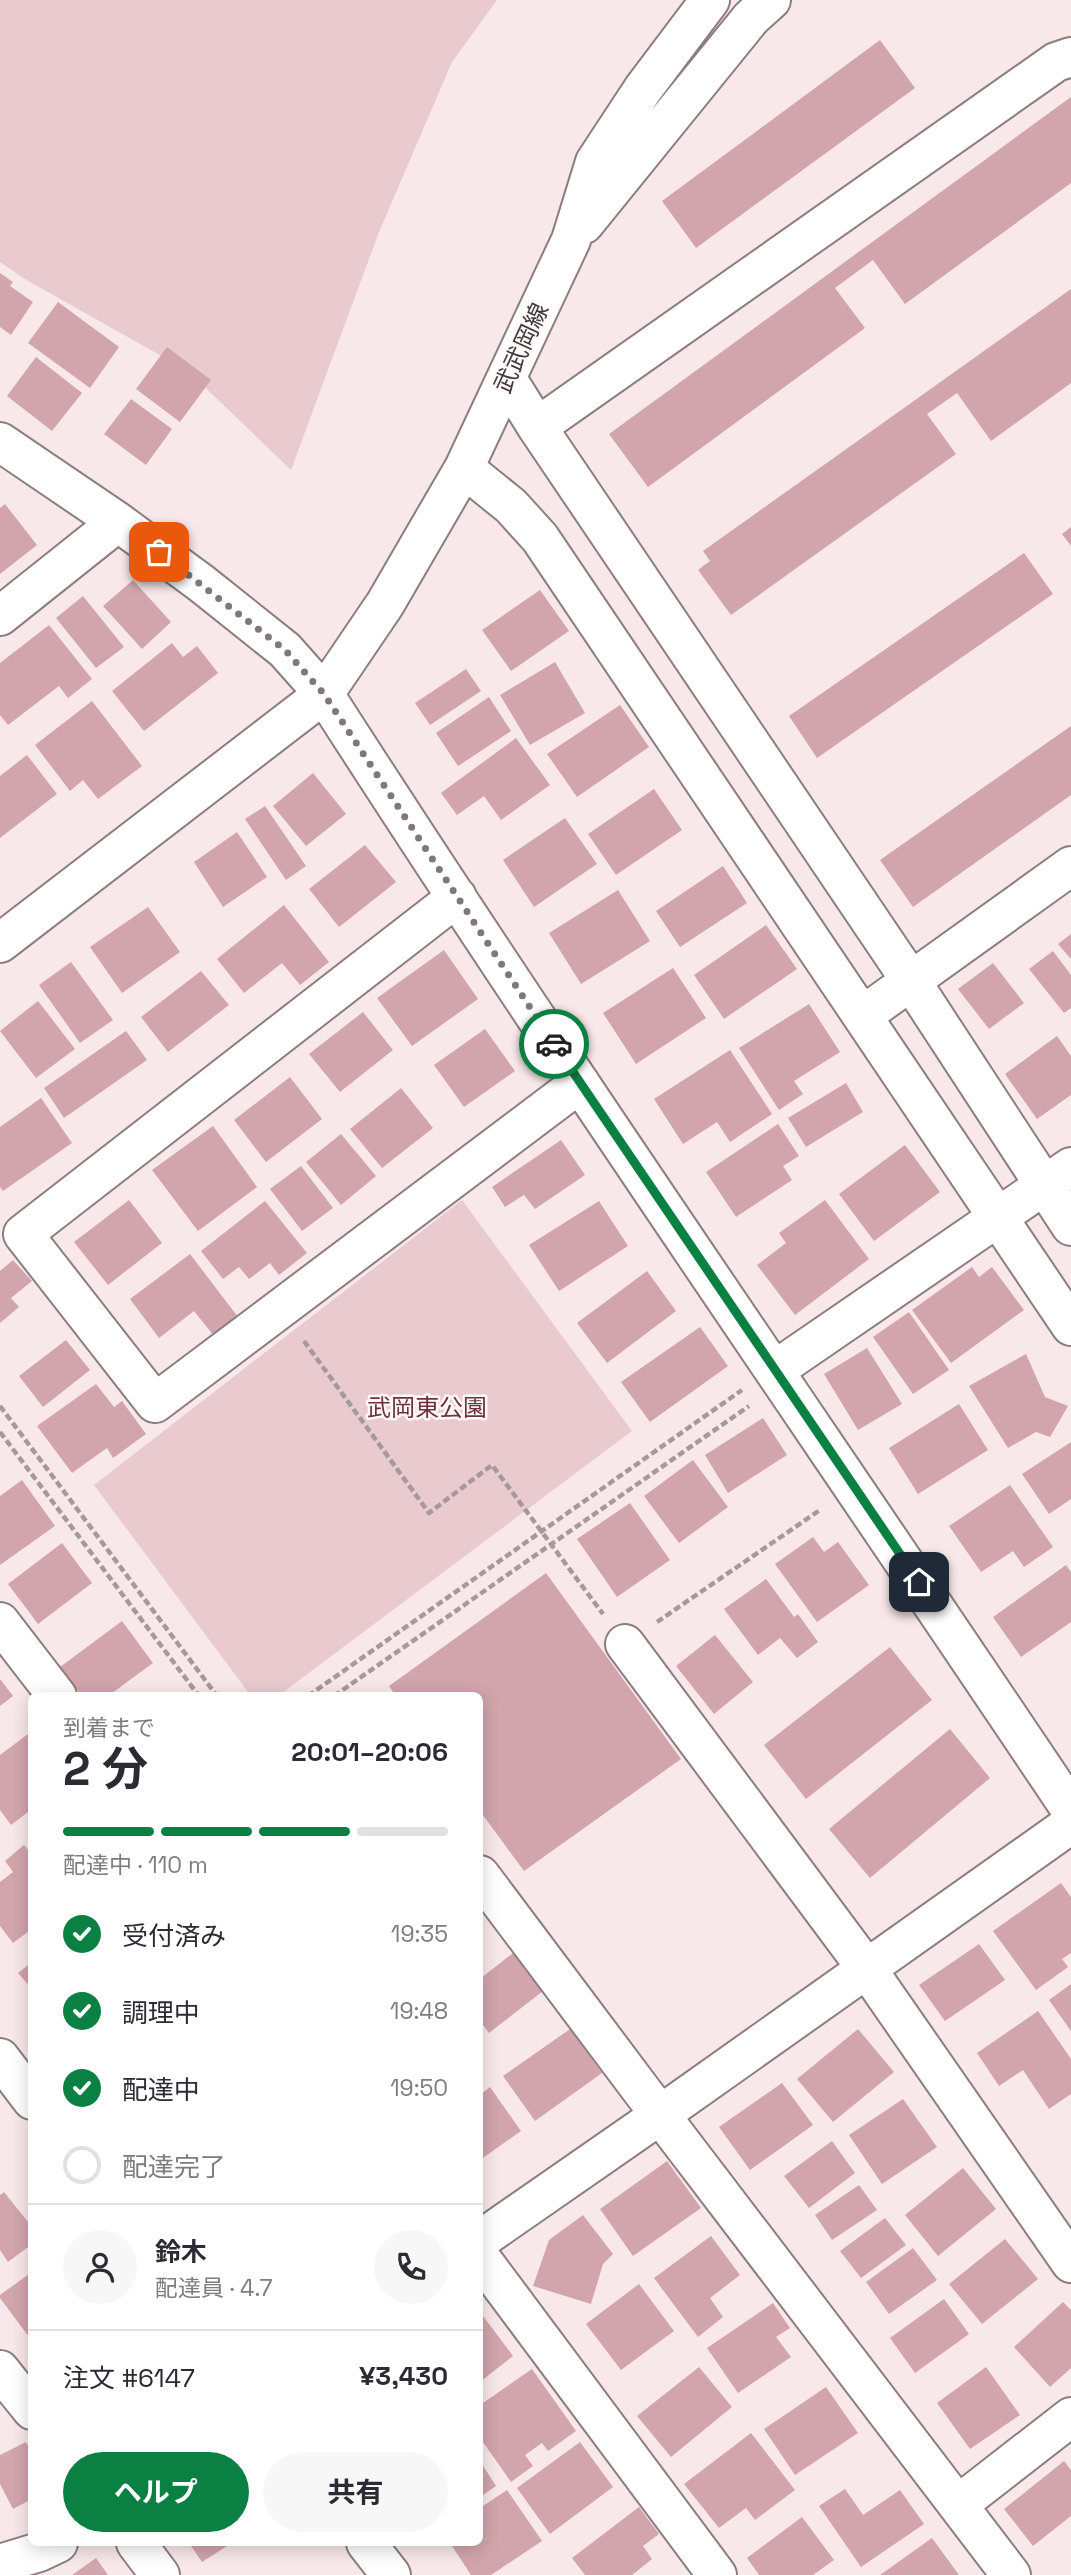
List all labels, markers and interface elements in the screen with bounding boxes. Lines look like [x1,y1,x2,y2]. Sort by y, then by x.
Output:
street label: 武武岡線 [487,298,555,398]
pin [129,522,189,582]
icon: bag [140,533,178,571]
courier [519,1009,589,1079]
icon: car [535,1025,573,1063]
park label: 武岡東公園 [367,1392,487,1423]
pin [889,1552,949,1612]
icon: home [900,1563,938,1601]
text: 到着まで [63,1713,155,1743]
text: 20:01–20:06 [291,1735,448,1769]
text: 2 分 [63,1740,148,1798]
text: 配達中 · 110 m [63,1850,208,1880]
icon: check [63,1915,101,1953]
text: 受付済み [122,1919,226,1953]
text: 19:35 [391,1919,448,1949]
icon: check [63,1992,101,2030]
text: 調理中 [122,1996,200,2030]
text: 19:48 [390,1996,448,2026]
icon: check [63,2069,101,2107]
text: 配達中 [122,2073,200,2107]
text: 19:50 [390,2073,448,2103]
text: 配達完了 [122,2150,226,2184]
button: person [63,2230,137,2304]
button: phone [374,2230,448,2304]
text: 鈴木 [155,2235,207,2269]
text: 配達員 · 4.7 [155,2273,272,2303]
text: ¥3,430 [359,2359,448,2393]
text: 注文 #6147 [63,2361,195,2395]
button: ヘルプ [63,2452,249,2532]
button: 共有 [263,2452,448,2532]

